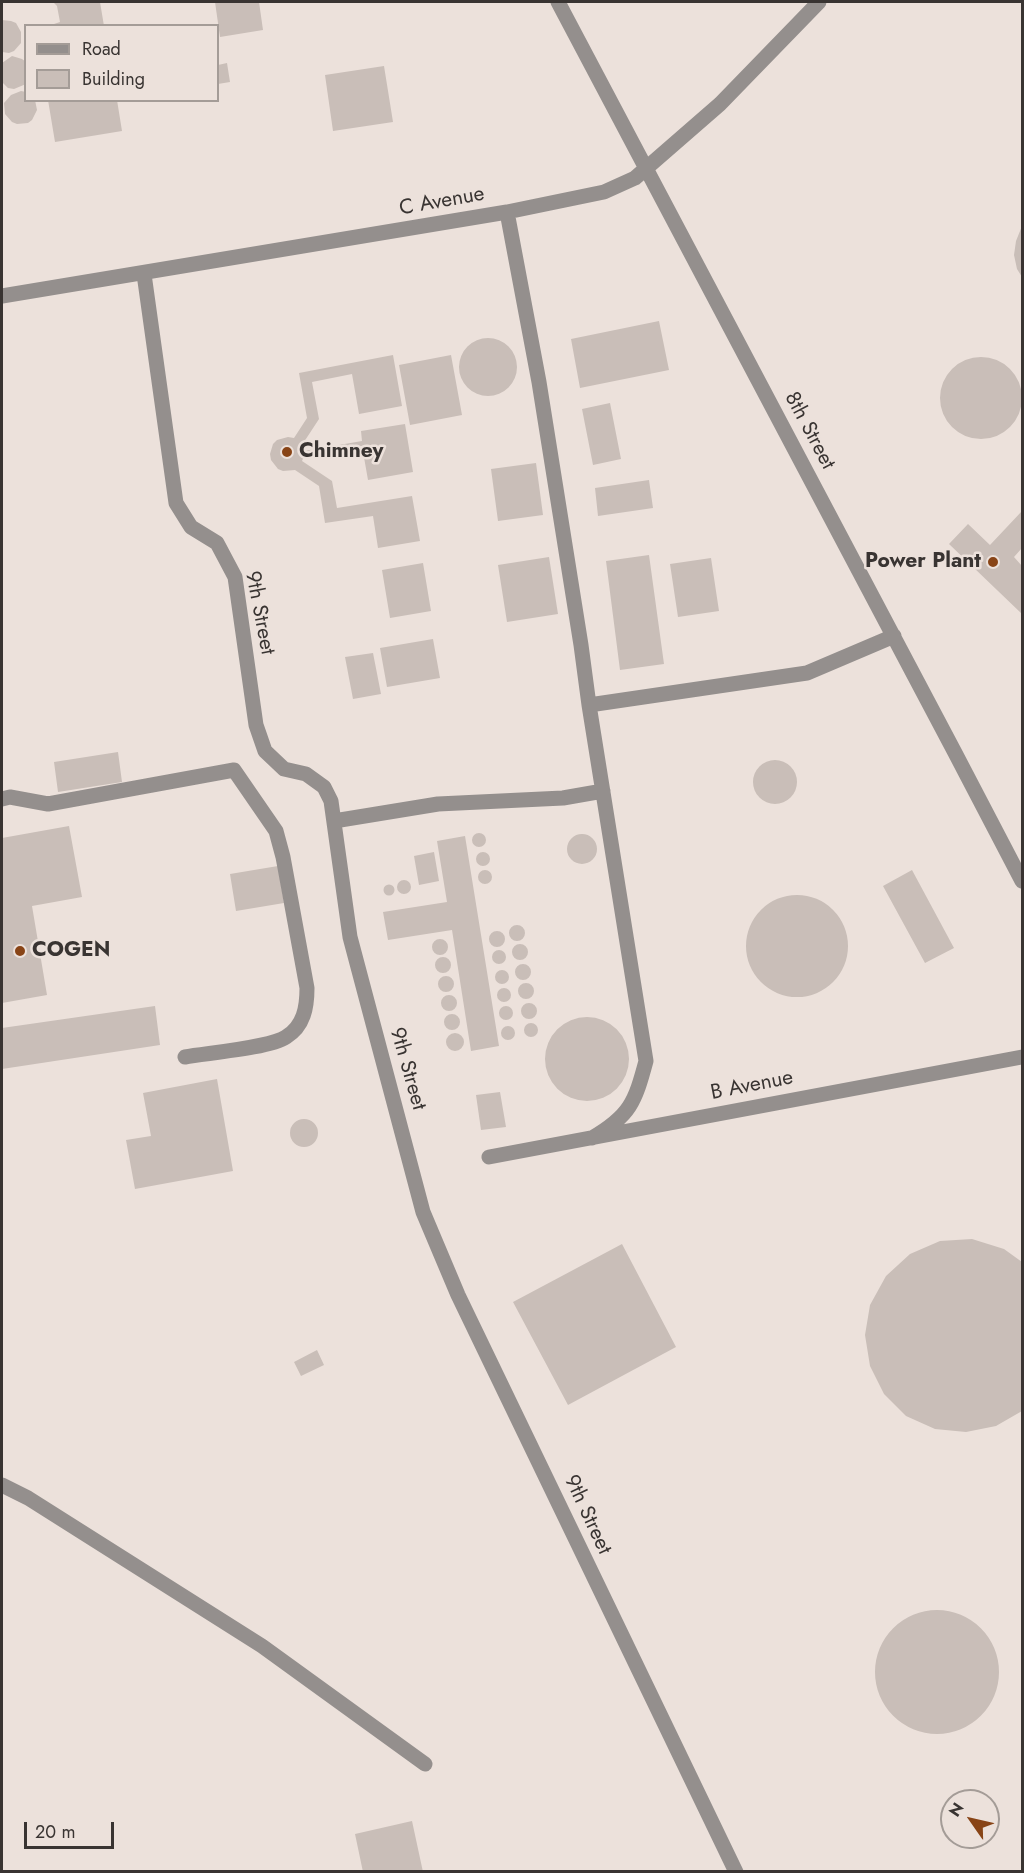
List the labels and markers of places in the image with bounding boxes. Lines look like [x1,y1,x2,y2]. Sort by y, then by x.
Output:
place label: Chimney [299,439,383,465]
marker: Chimney [280,445,294,459]
place label: Power Plant [865,549,981,575]
marker: Power Plant [986,555,1000,569]
place label: COGEN [32,938,110,964]
marker: COGEN [13,944,27,958]

